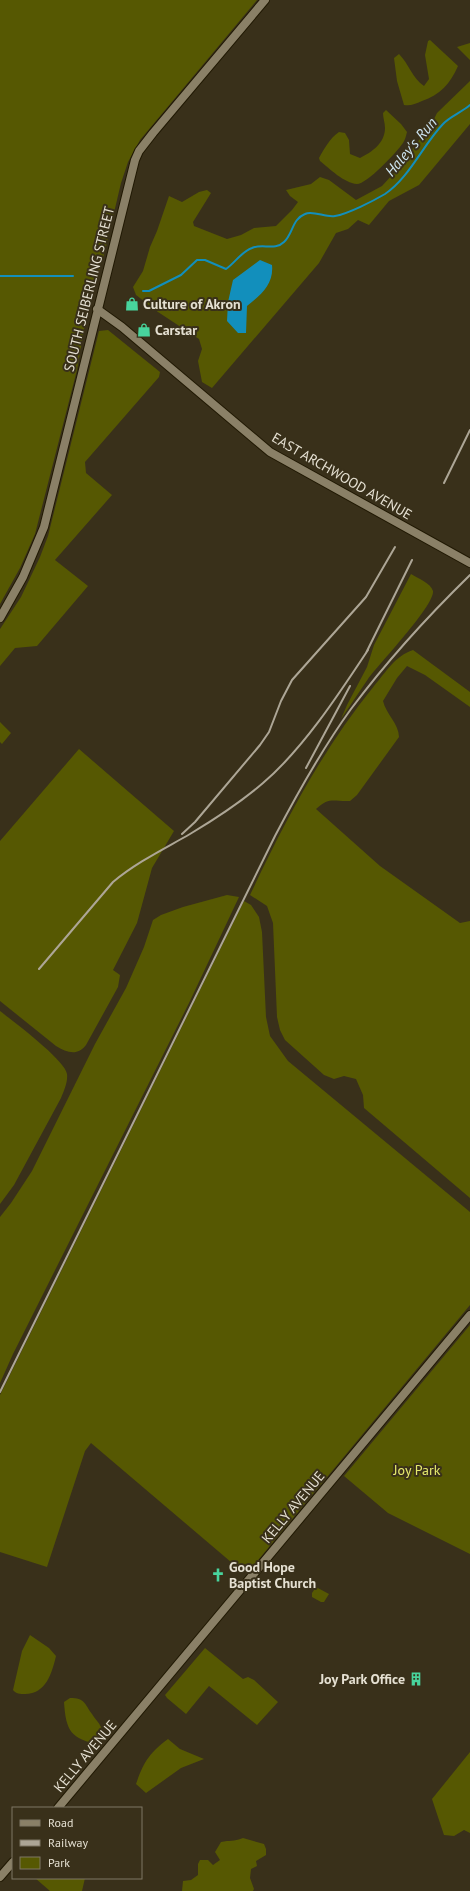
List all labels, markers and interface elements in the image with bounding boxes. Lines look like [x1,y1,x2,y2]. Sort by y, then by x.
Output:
water label: Haley's Run [380,113,441,180]
street label: SOUTH SEIBERLING STREET [60,204,118,373]
place label: Culture of Akron [143,295,241,313]
shop icon: Culture of Akron [124,296,140,312]
place label: Carstar [155,321,197,339]
shop icon: Carstar [136,322,152,338]
street label: EAST ARCHWOOD AVENUE [269,428,415,524]
park label: Joy Park [393,1461,441,1479]
street label: KELLY AVENUE [258,1467,328,1547]
place label: Good Hope Baptist Church [229,1558,316,1592]
church icon: Good Hope Baptist Church [210,1567,226,1583]
place label: Joy Park Office [318,1670,405,1688]
building icon: Joy Park Office [408,1671,424,1687]
street label: KELLY AVENUE [50,1716,120,1796]
legend [12,1807,142,1879]
text: Road [48,1815,73,1830]
text: Railway [48,1835,88,1850]
text: Park [48,1855,70,1870]

